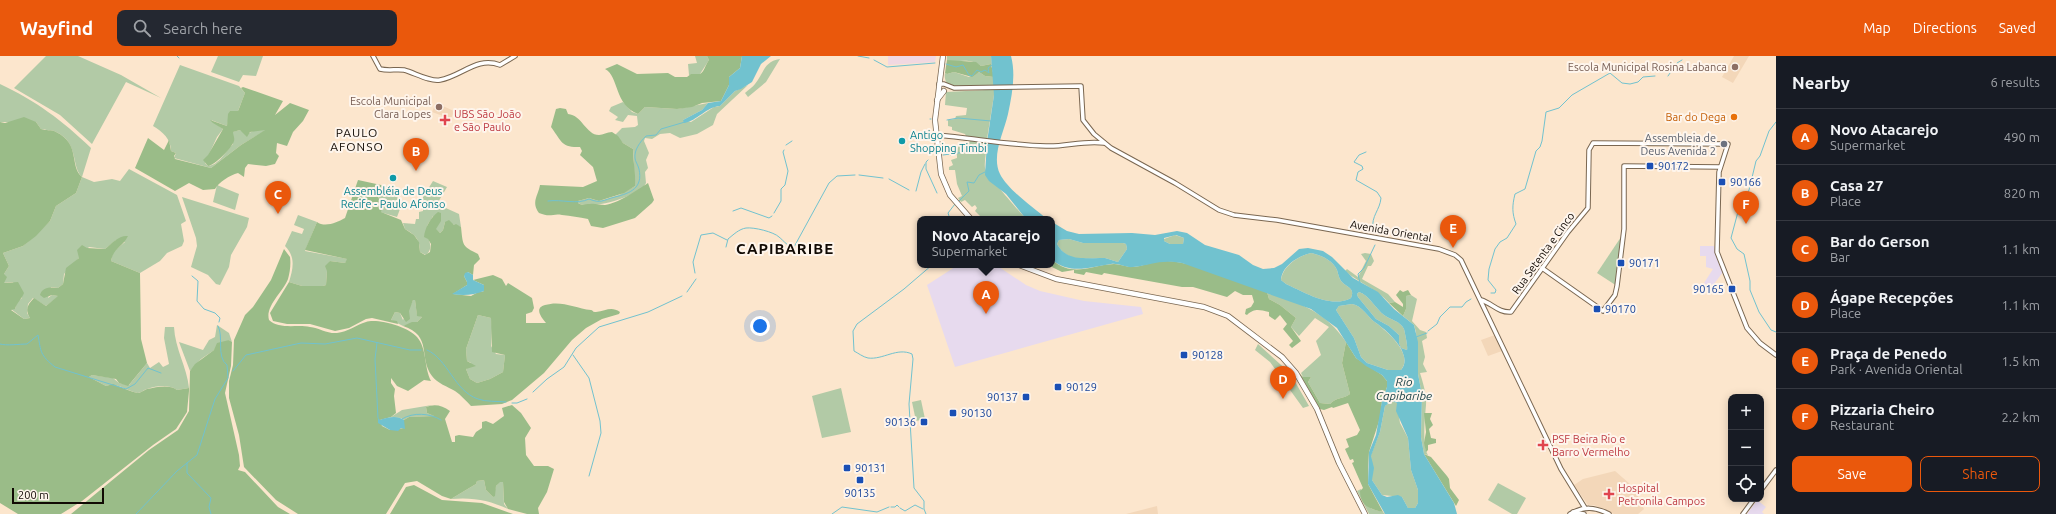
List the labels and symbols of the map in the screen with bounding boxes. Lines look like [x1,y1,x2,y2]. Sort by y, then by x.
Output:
place label: Escola Municipal Rosina Labanca [1568,61,1727,73]
marker: Escola Municipal Rosina Labanca [1730,62,1740,72]
place label: Escola Municipal Clara Lopes [350,95,431,120]
marker: Escola Municipal Clara Lopes [434,102,444,112]
place label: UBS São João e São Paulo [454,108,521,133]
place label: Bar do Dega [1665,111,1726,123]
marker: Bar do Dega [1729,112,1739,122]
marker: UBS São João e São Paulo [439,114,451,126]
district label: PAULO AFONSO [330,126,384,153]
place label: Antigo Shopping Timbi [910,129,987,154]
place label: Assembleia de Deus Avenida 2 [1640,132,1716,157]
marker: Antigo Shopping Timbi [897,136,907,146]
pin: B [403,138,429,171]
marker: Assembleia de Deus Avenida 2 [1719,139,1729,149]
place label: 90172 [1658,160,1689,172]
marker: 90172 [1645,161,1655,171]
marker: Assembléia de Deus Recife - Paulo Afonso [388,173,398,183]
place label: 90166 [1730,176,1761,188]
marker: 90166 [1717,177,1727,187]
pin: C [265,181,291,214]
place label: Assembléia de Deus Recife - Paulo Afonso [341,185,445,210]
pin: F [1733,191,1759,224]
street label: Rua Setenta e Cinco [1509,210,1577,296]
pin: E [1440,215,1466,248]
street label: Avenida Oriental [1349,218,1433,244]
district label: CAPIBARIBE [736,240,834,257]
place label: 90171 [1629,257,1660,269]
marker: 90171 [1616,258,1626,268]
pin: A [973,281,999,314]
place label: 90165 [1693,283,1724,295]
marker: 90165 [1727,284,1737,294]
place label: 90170 [1605,303,1636,315]
marker: 90170 [1592,304,1602,314]
your location [750,316,770,336]
place label: 90128 [1192,349,1223,361]
marker: 90128 [1179,350,1189,360]
pin: D [1270,366,1296,399]
water label: Rio Capibaribe [1376,375,1432,402]
place label: 90129 [1066,381,1097,393]
marker: 90129 [1053,382,1063,392]
place label: 90137 [987,391,1018,403]
marker: 90137 [1021,392,1031,402]
place label: 90130 [961,407,992,419]
marker: 90130 [948,408,958,418]
place label: 90136 [885,416,916,428]
marker: 90136 [919,417,929,427]
place label: PSF Beira Rio e Barro Vermelho [1552,433,1630,458]
marker: PSF Beira Rio e Barro Vermelho [1537,439,1549,451]
place label: 90131 [855,462,886,474]
marker: 90131 [842,463,852,473]
marker: 90135 [855,475,865,485]
place label: Hospital Petronila Campos [1618,482,1705,507]
scale bar [12,486,104,505]
place label: 90135 [844,487,876,499]
marker: Hospital Petronila Campos [1603,488,1615,500]

